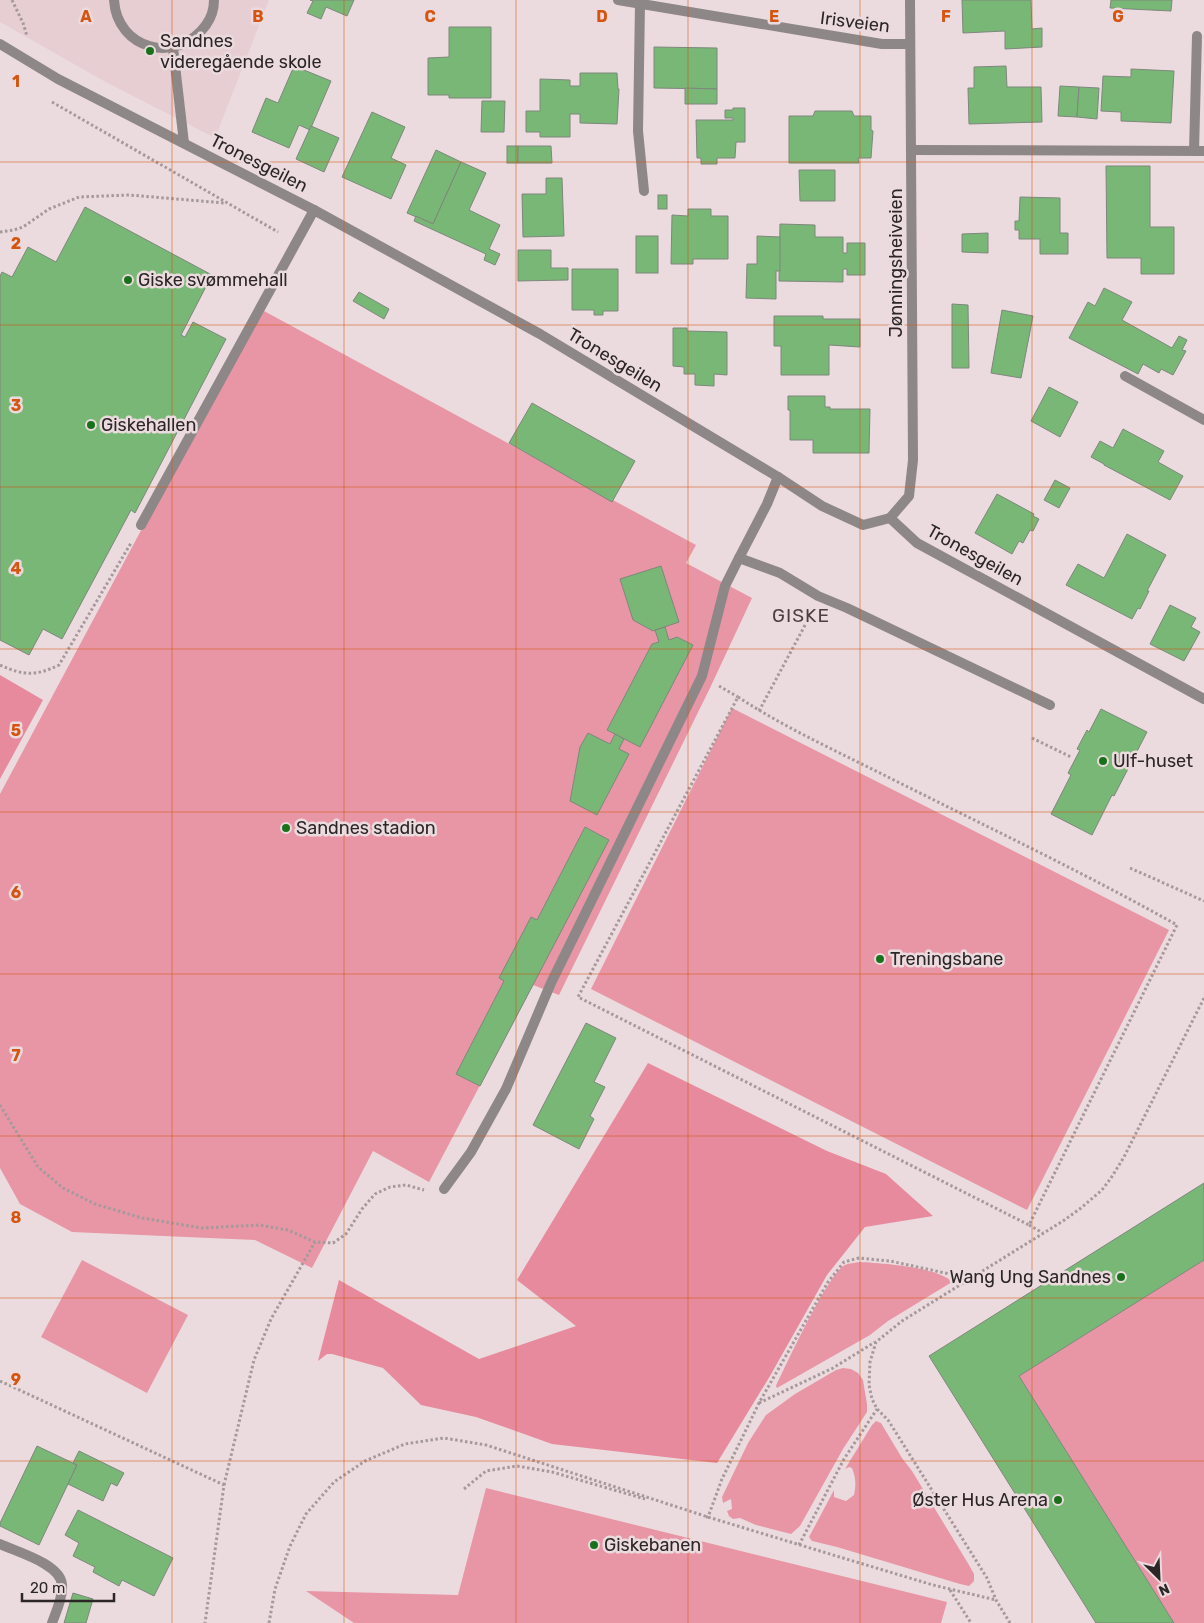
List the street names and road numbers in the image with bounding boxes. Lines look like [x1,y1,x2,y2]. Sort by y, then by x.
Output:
street label: Irisveien [819,7,891,37]
street label: Tronesgeilen [206,129,312,197]
street label: Jønningsheiveien [885,188,907,338]
street label: Tronesgeilen [564,323,666,397]
street label: Tronesgeilen [923,520,1027,590]

